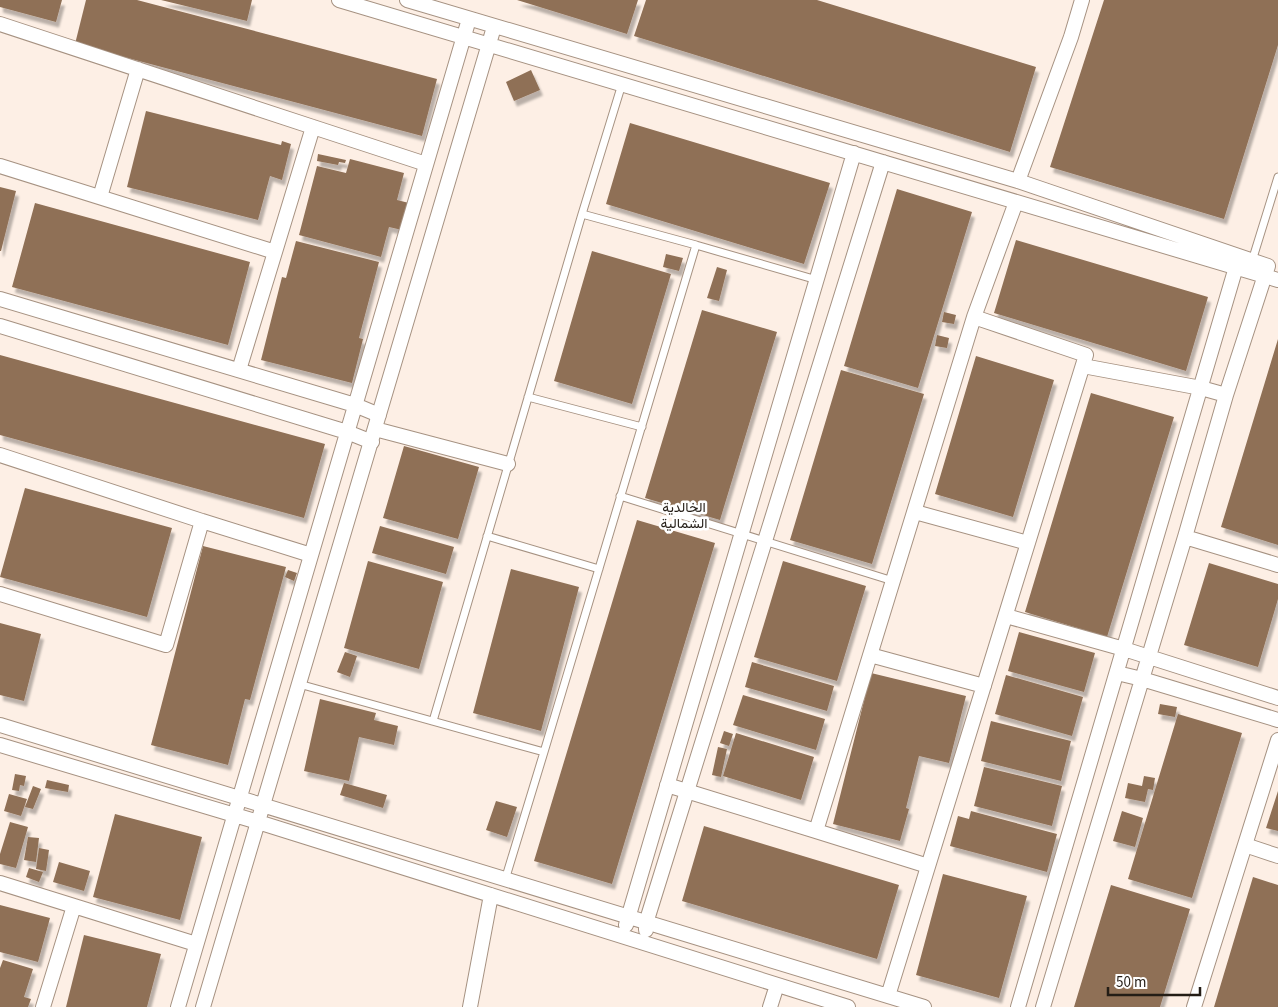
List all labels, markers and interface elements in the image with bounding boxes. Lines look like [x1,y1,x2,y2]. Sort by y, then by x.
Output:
district label: الخالدية الشمالية [660,498,708,534]
scale bar [1108,964,1200,996]
text: 50 m [1116,972,1146,993]

